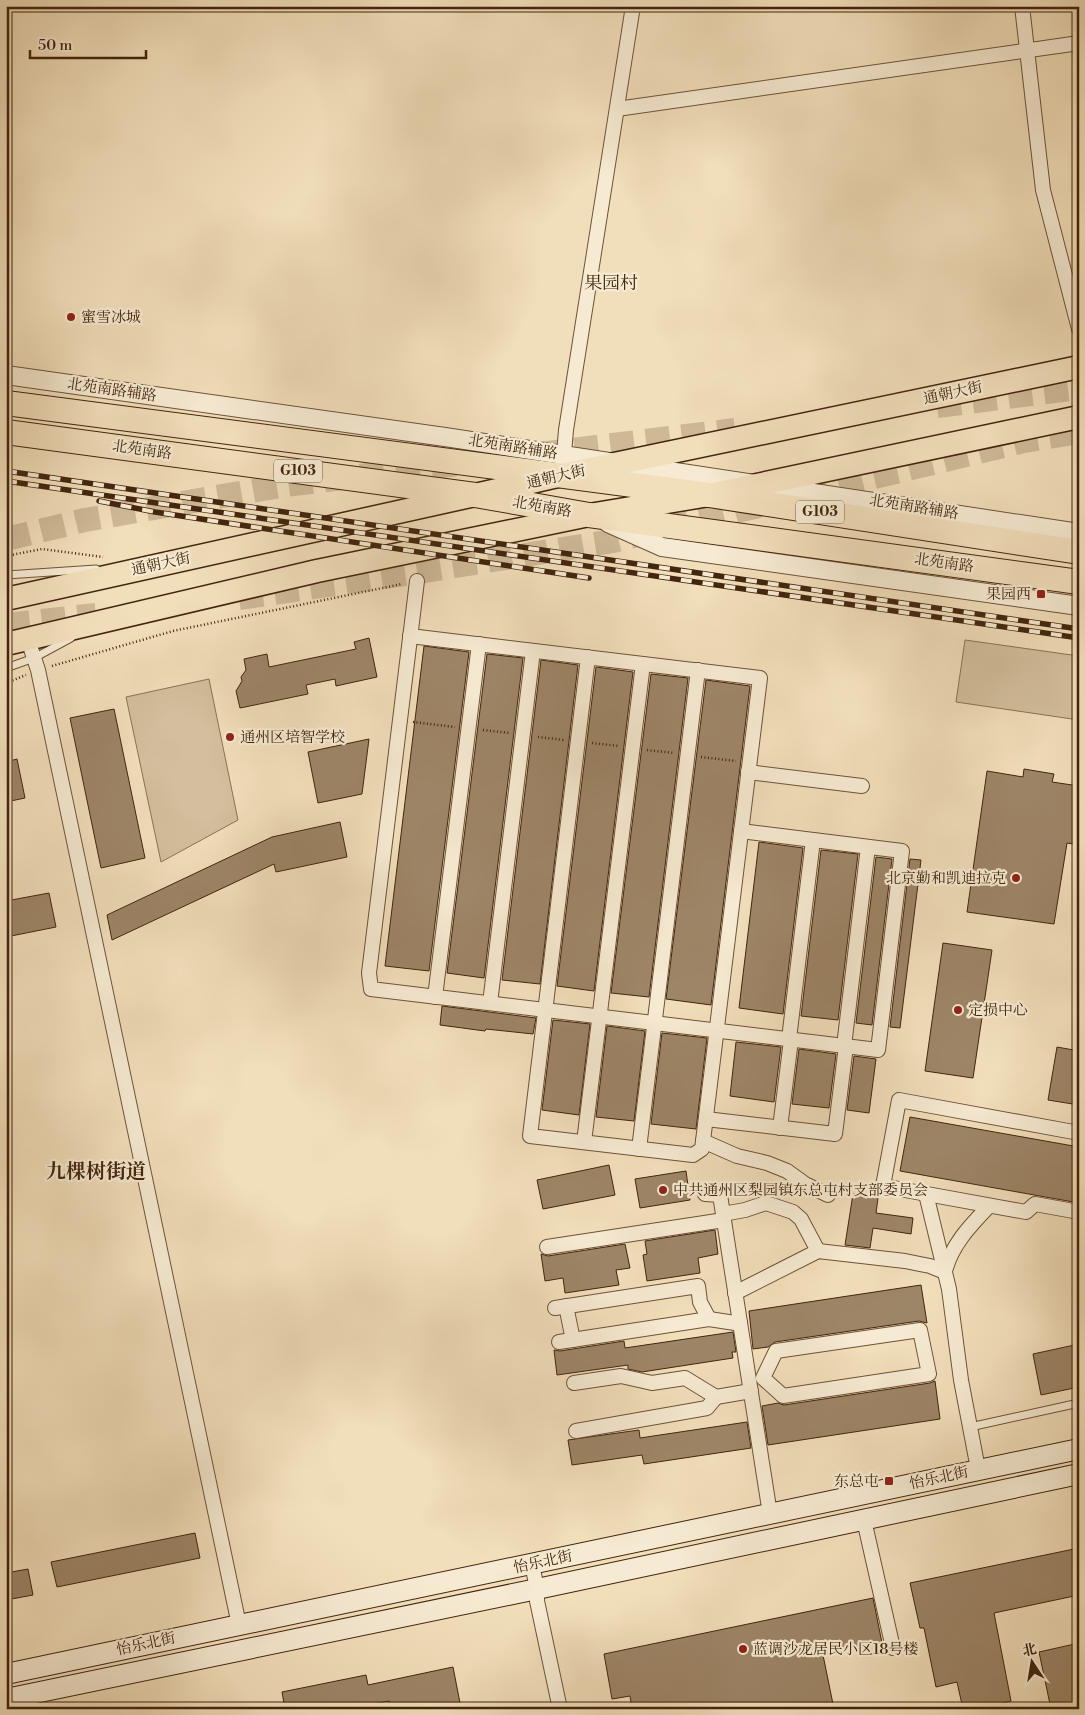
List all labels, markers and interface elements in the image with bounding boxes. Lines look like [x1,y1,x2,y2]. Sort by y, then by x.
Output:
scale bar [30,28,146,60]
text: 50 m [38,36,72,55]
district label: 果园村 [584,272,638,295]
place label: 蜜雪冰城 [81,308,141,327]
marker: 蜜雪冰城 [65,311,77,323]
street label: 北苑南路辅路 [66,374,158,406]
street label: 通朝大街 [922,377,984,409]
street label: 北苑南路辅路 [467,431,559,463]
street label: 北苑南路 [111,436,173,464]
road number: G103 [274,460,322,482]
street label: 通朝大街 [525,461,587,493]
street label: 北苑南路辅路 [868,491,960,523]
street label: 北苑南路 [511,492,573,522]
road number: G103 [796,501,844,524]
street label: 通朝大街 [130,548,192,580]
street label: 北苑南路 [913,549,975,577]
place label: 果园西 [986,585,1031,604]
marker: 果园西 [1035,588,1047,600]
place label: 通州区培智学校 [240,728,345,747]
marker: 通州区培智学校 [224,731,236,743]
place label: 北京勤和凯迪拉克 [886,869,1006,888]
marker: 北京勤和凯迪拉克 [1010,872,1022,884]
place label: 定损中心 [968,1001,1028,1020]
marker: 定损中心 [952,1004,964,1016]
district label: 九棵树街道 [46,1160,146,1185]
place label: 中共通州区梨园镇东总屯村支部委员会 [673,1181,928,1200]
marker: 中共通州区梨园镇东总屯村支部委员会 [657,1184,669,1196]
street label: 怡乐北街 [908,1462,970,1494]
place label: 东总屯 [834,1472,879,1491]
marker: 东总屯 [883,1475,895,1487]
street label: 怡乐北街 [512,1546,574,1578]
street label: 怡乐北街 [115,1628,177,1660]
north arrow [1008,1638,1058,1688]
place label: 蓝调沙龙居民小区18号楼 [753,1640,918,1659]
text: 北 [1021,1640,1038,1661]
marker: 蓝调沙龙居民小区18号楼 [737,1643,749,1655]

